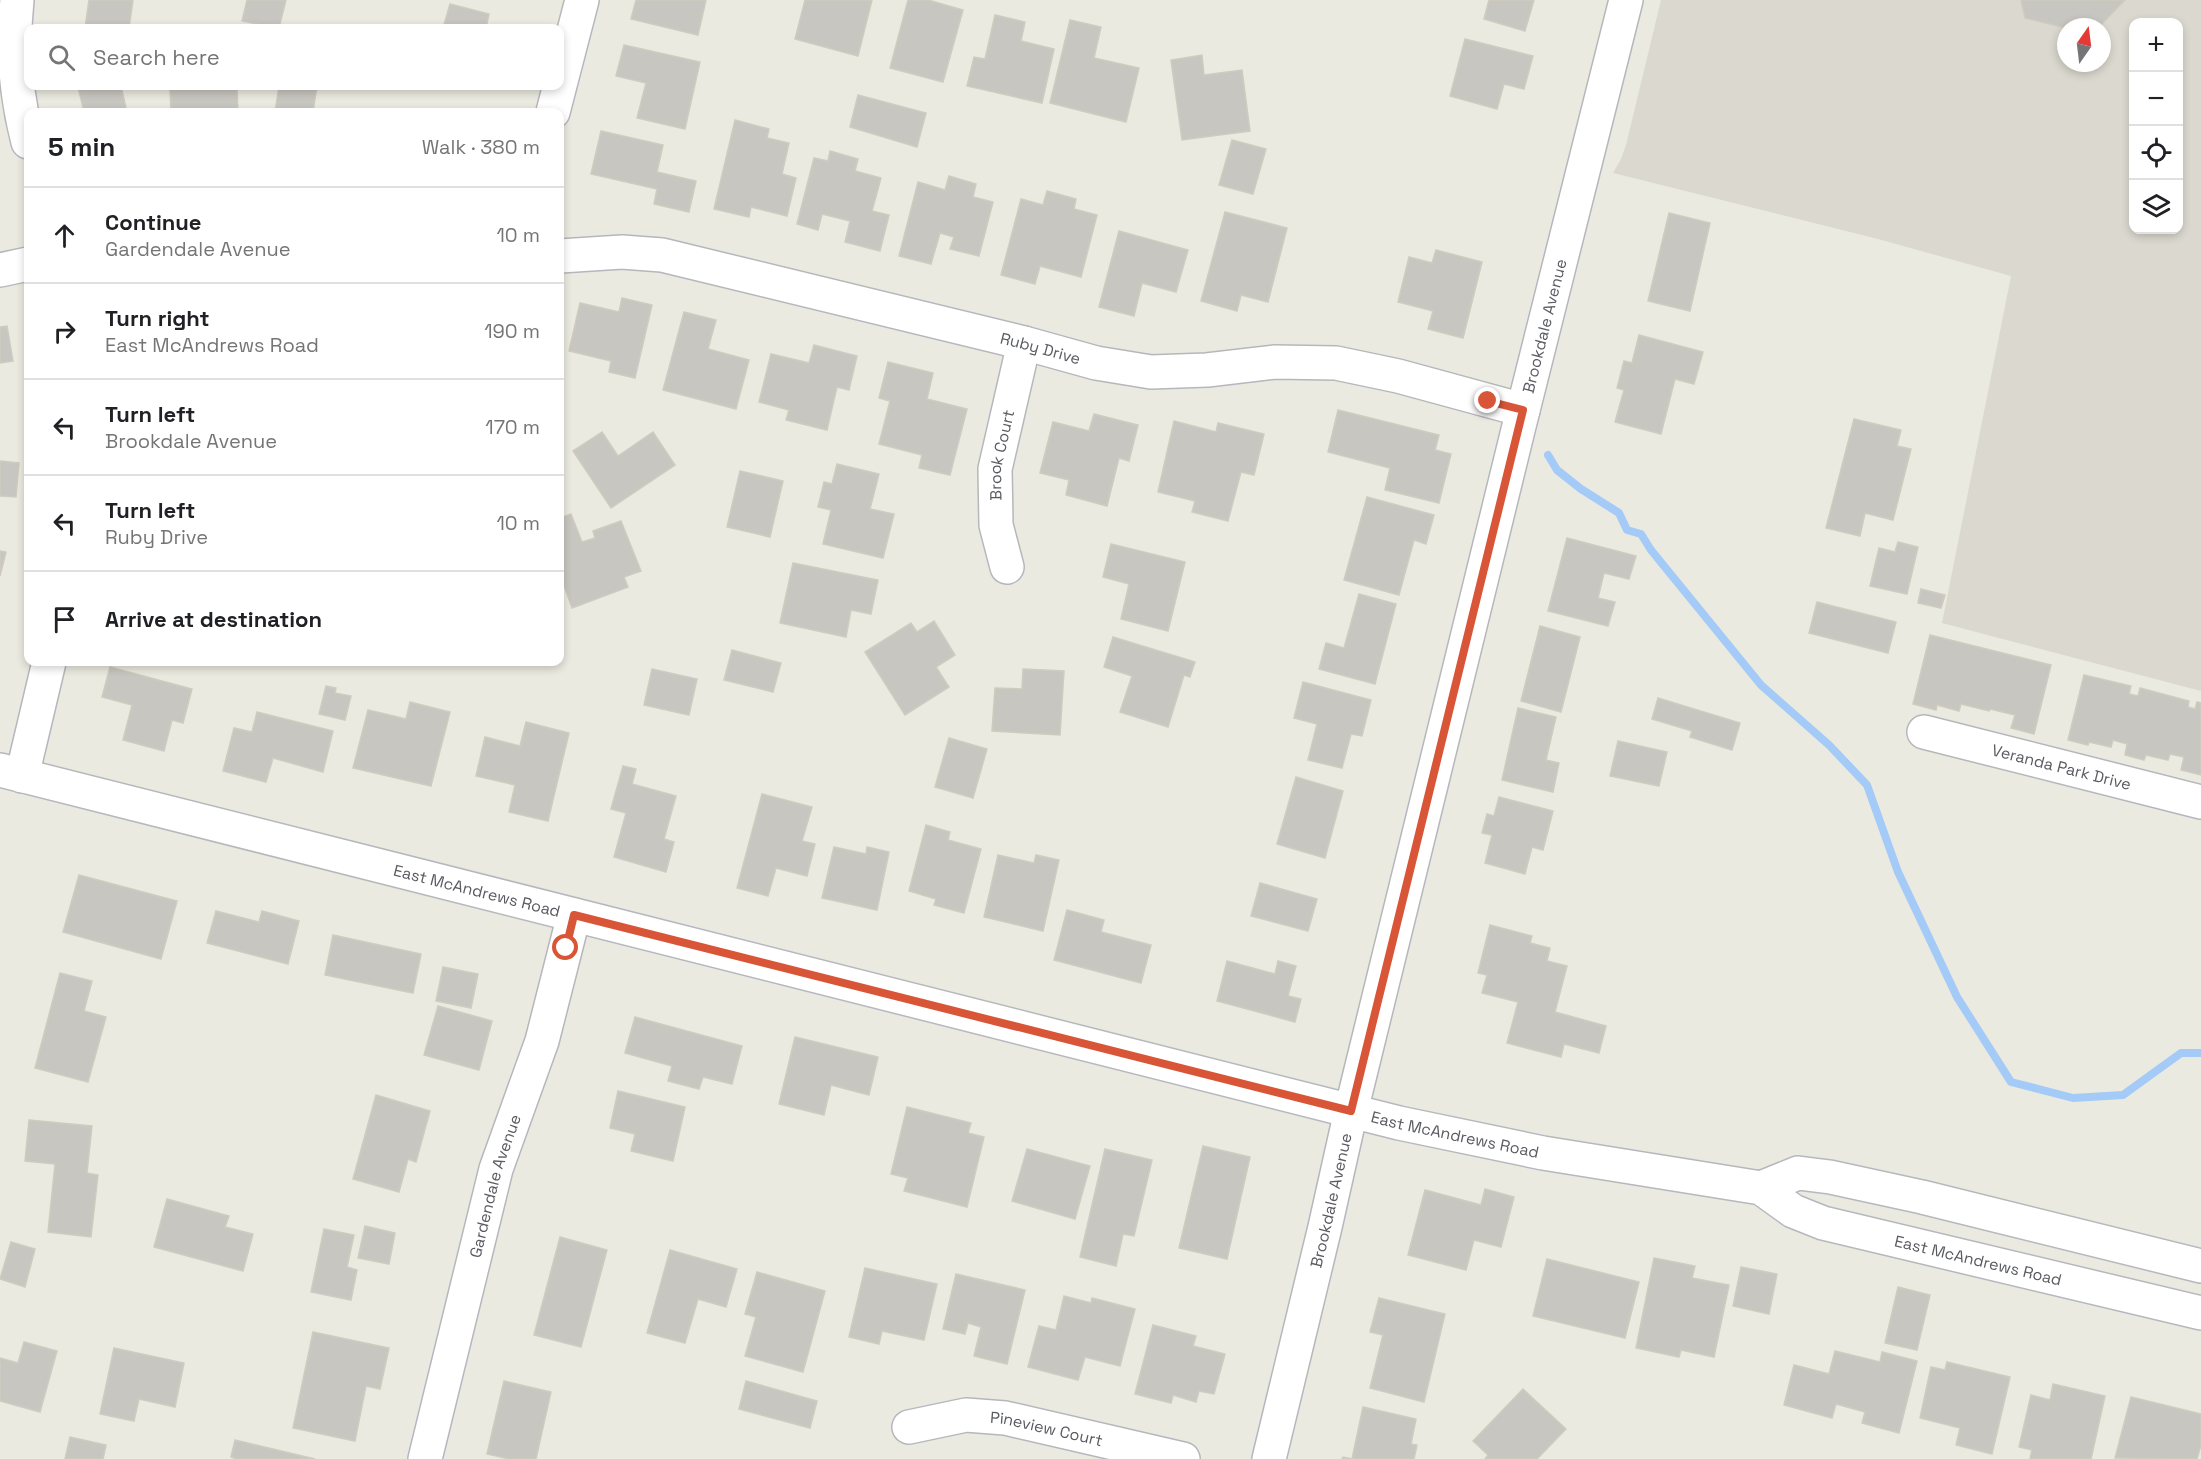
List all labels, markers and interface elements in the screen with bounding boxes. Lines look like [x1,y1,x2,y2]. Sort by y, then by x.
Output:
north arrow [2057,18,2111,72]
map controls [2129,18,2183,234]
button: + [2129,18,2183,72]
search box [24,24,564,90]
icon: search [45,41,78,74]
text: Search here [93,43,220,71]
button: − [2129,72,2183,126]
button: locate [2129,126,2183,180]
text: 5 min [48,130,115,164]
text: Walk · 380 m [422,134,540,160]
button: layers [2129,180,2183,234]
text: Continue [105,208,201,236]
icon: ahead [48,219,81,252]
text: 10 m [496,222,540,248]
text: Gardendale Avenue [105,236,291,262]
street label: Brookdale Avenue [1517,257,1571,395]
text: Turn right [105,304,210,332]
icon: right [48,315,81,348]
text: 190 m [484,318,540,344]
street label: Ruby Drive [998,327,1083,369]
text: East McAndrews Road [105,332,319,358]
route end [1474,387,1500,413]
text: Turn left [105,400,195,428]
street label: Brook Court [984,407,1019,501]
icon: left [48,411,81,444]
text: 170 m [485,414,540,440]
text: Brookdale Avenue [105,428,277,454]
text: Turn left [105,496,195,524]
icon: left [48,507,81,540]
text: 10 m [496,510,540,536]
text: Ruby Drive [105,524,208,550]
icon: arrive [48,603,81,636]
text: Arrive at destination [105,605,322,633]
street label: Veranda Park Drive [1990,739,2134,794]
street label: East McAndrews Road [391,859,563,921]
route start [552,934,578,960]
street label: East McAndrews Road [1369,1106,1541,1162]
street label: Gardendale Avenue [464,1111,525,1260]
street label: Brookdale Avenue [1305,1131,1356,1270]
street label: East McAndrews Road [1892,1230,2064,1290]
street label: Pineview Court [990,1406,1105,1451]

